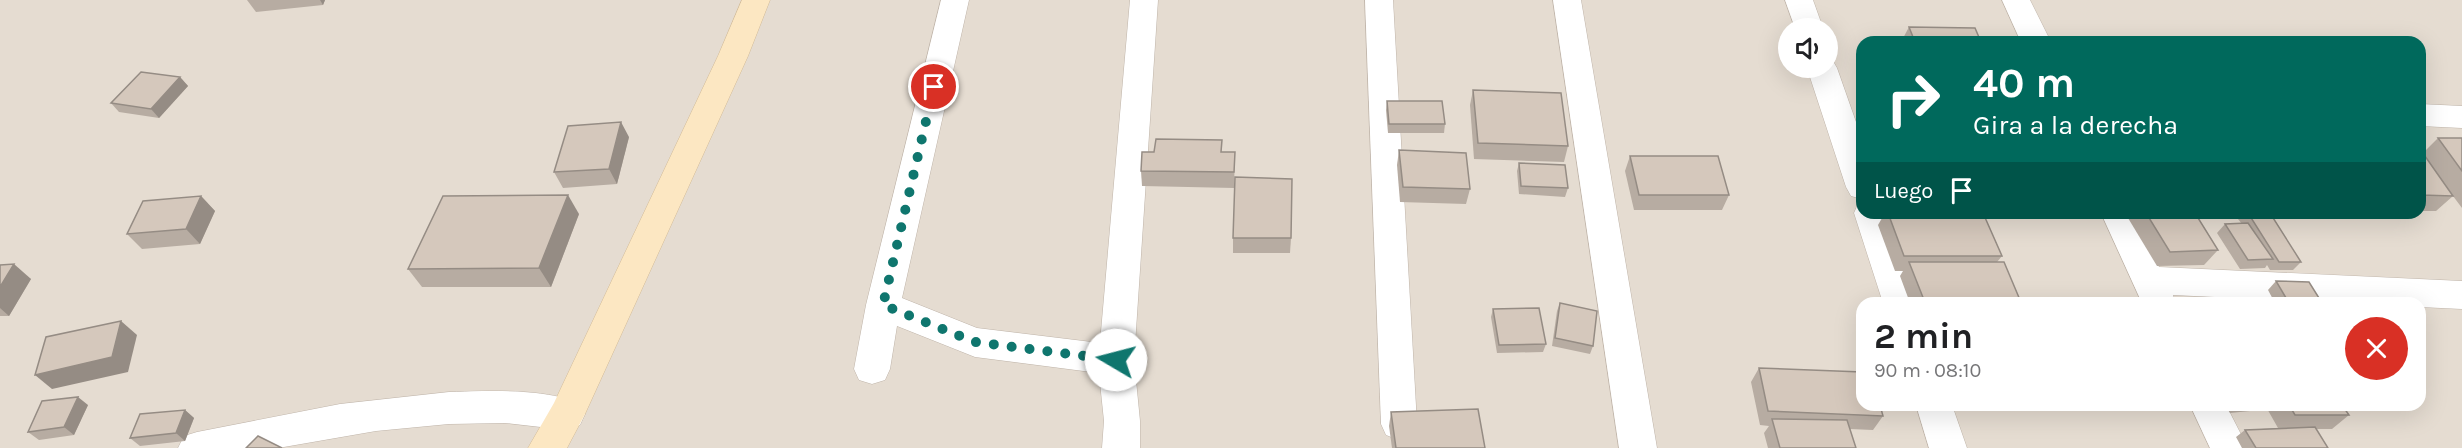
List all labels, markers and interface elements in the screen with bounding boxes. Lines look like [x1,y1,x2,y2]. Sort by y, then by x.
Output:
map controls [1778,18,1838,78]
button: sound [1778,18,1838,78]
text: 40 m [1973,58,2075,108]
icon: right [1874,60,1952,138]
pin [908,61,959,112]
icon: arrive [917,70,950,103]
text: Gira a la derecha [1973,109,2178,141]
icon: arrive [1945,174,1978,207]
text: Luego [1874,178,1933,204]
text: 2 min [1874,315,1973,357]
button: close [2345,317,2408,380]
position arrow [1084,328,1148,392]
text: 90 m · 08:10 [1874,359,1981,382]

